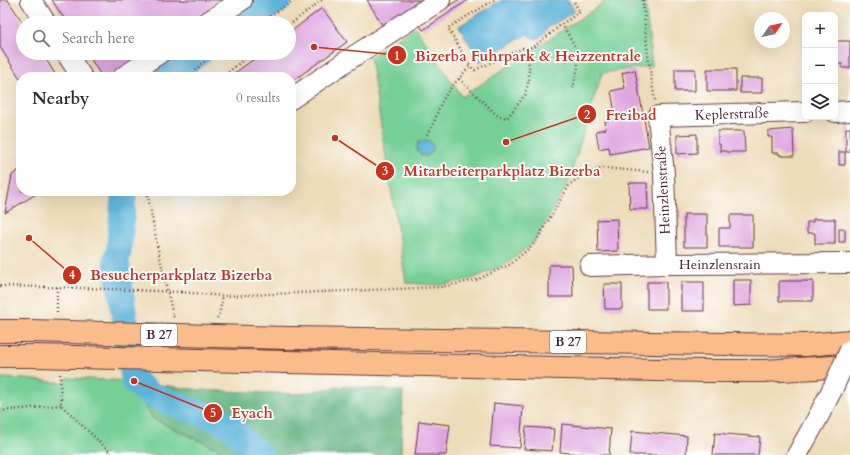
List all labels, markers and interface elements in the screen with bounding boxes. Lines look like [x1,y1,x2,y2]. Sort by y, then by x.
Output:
north arrow [754,12,790,48]
map controls [802,12,838,120]
button: + [802,12,838,48]
search box [16,16,296,60]
icon: search [30,27,52,49]
text: Search here [62,28,135,48]
callout: Bizerba Fuhrpark & Heizzentrale [387,42,649,69]
text: Bizerba Fuhrpark & Heizzentrale [415,46,641,66]
text: 1 [394,48,400,64]
button: − [802,48,838,84]
button: layers [802,84,838,120]
text: Nearby [32,87,89,110]
text: 0 results [236,89,280,107]
callout: Freibad [577,101,664,128]
street label: Keplerstraße [695,103,769,125]
text: Freibad [605,105,657,125]
text: 2 [584,107,590,123]
street label: Heinzlenstraße [651,145,675,235]
callout: Mitarbeiterparkplatz Bizerba [375,158,608,185]
text: Mitarbeiterparkplatz Bizerba [404,161,601,181]
text: 3 [382,163,388,179]
street label: Heinzlensrain [679,255,761,274]
callout: Besucherparkplatz Bizerba [62,262,280,289]
text: Besucherparkplatz Bizerba [90,265,273,285]
text: 4 [69,267,75,283]
road number: B 27 [141,324,177,346]
road number: B 27 [550,331,586,353]
callout: Eyach [203,399,281,426]
text: Eyach [231,403,273,423]
text: 5 [210,405,216,421]

